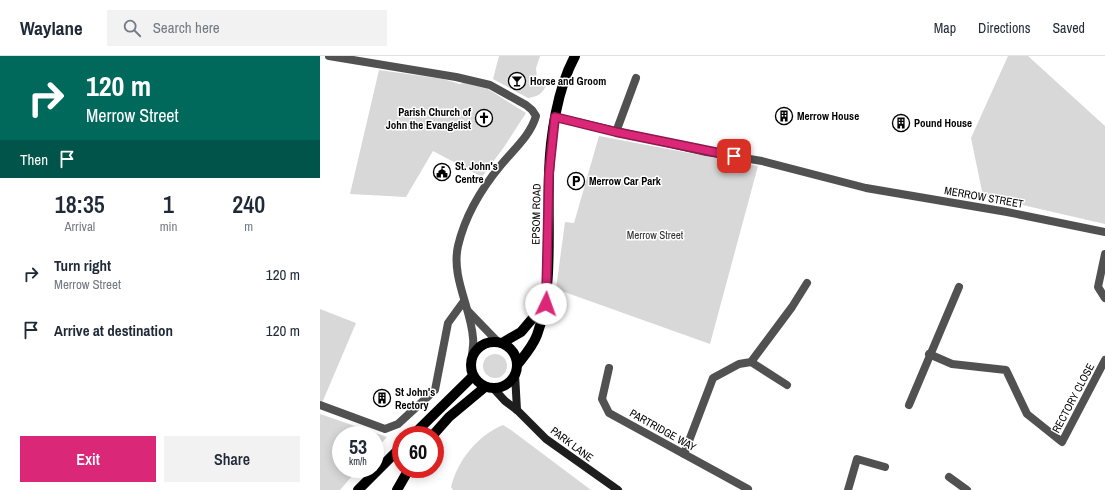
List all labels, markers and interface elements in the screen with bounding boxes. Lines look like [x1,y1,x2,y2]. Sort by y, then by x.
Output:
search box [107,10,387,46]
text: Waylane [20,15,83,41]
icon: search [121,17,143,39]
text: Search here [153,17,220,38]
text: Map [934,19,956,37]
text: Directions [978,19,1030,37]
text: Saved [1052,19,1085,37]
text: 120 m [86,67,151,105]
bar icon: Horse and Groom [507,71,527,91]
icon: right [20,72,72,124]
place label: Horse and Groom [530,74,606,88]
text: Merrow Street [86,103,179,128]
place label: Parish Church of John the Evangelist [386,105,471,132]
building icon: Merrow House [774,106,794,126]
church icon: Parish Church of John the Evangelist [474,108,494,128]
place label: Merrow House [797,109,859,123]
building icon: Pound House [891,113,911,133]
place label: Pound House [914,116,972,130]
pin [717,139,751,173]
icon: arrive [723,145,745,167]
icon: arrive [56,148,78,170]
text: Then [20,149,48,170]
place label: St. John's Centre [455,159,498,186]
public building icon: St. John's Centre [432,162,452,182]
parking icon: Merrow Car Park [566,171,586,191]
place label: Merrow Car Park [589,174,662,188]
street label: EPSOM ROAD [528,183,544,245]
street label: MERROW STREET [943,183,1025,211]
text: 18:35 [55,188,105,220]
text: 1 [163,188,174,220]
text: 240 [232,188,265,220]
text: Arrival [64,218,95,235]
text: min [160,218,177,235]
text: m [244,218,253,235]
park label: Merrow Street [627,228,684,242]
text: Turn right [54,255,111,276]
icon: right [20,263,42,285]
text: 120 m [266,264,300,285]
text: Merrow Street [54,276,121,293]
position arrow [525,283,567,325]
icon: arrive [20,319,42,341]
text: Arrive at destination [54,320,173,341]
text: 120 m [266,320,300,341]
street label: RECTORY CLOSE [1049,361,1097,435]
place label: St John's Rectory [395,385,435,412]
building icon: St John's Rectory [372,388,392,408]
street label: PARTRIDGE WAY [627,406,699,454]
street label: PARK LANE [548,423,596,465]
speed limit sign: 60 [392,426,444,478]
text: 53 [349,433,367,460]
button: Exit [20,436,156,482]
button: Share [164,436,300,482]
text: km/h [349,455,367,468]

